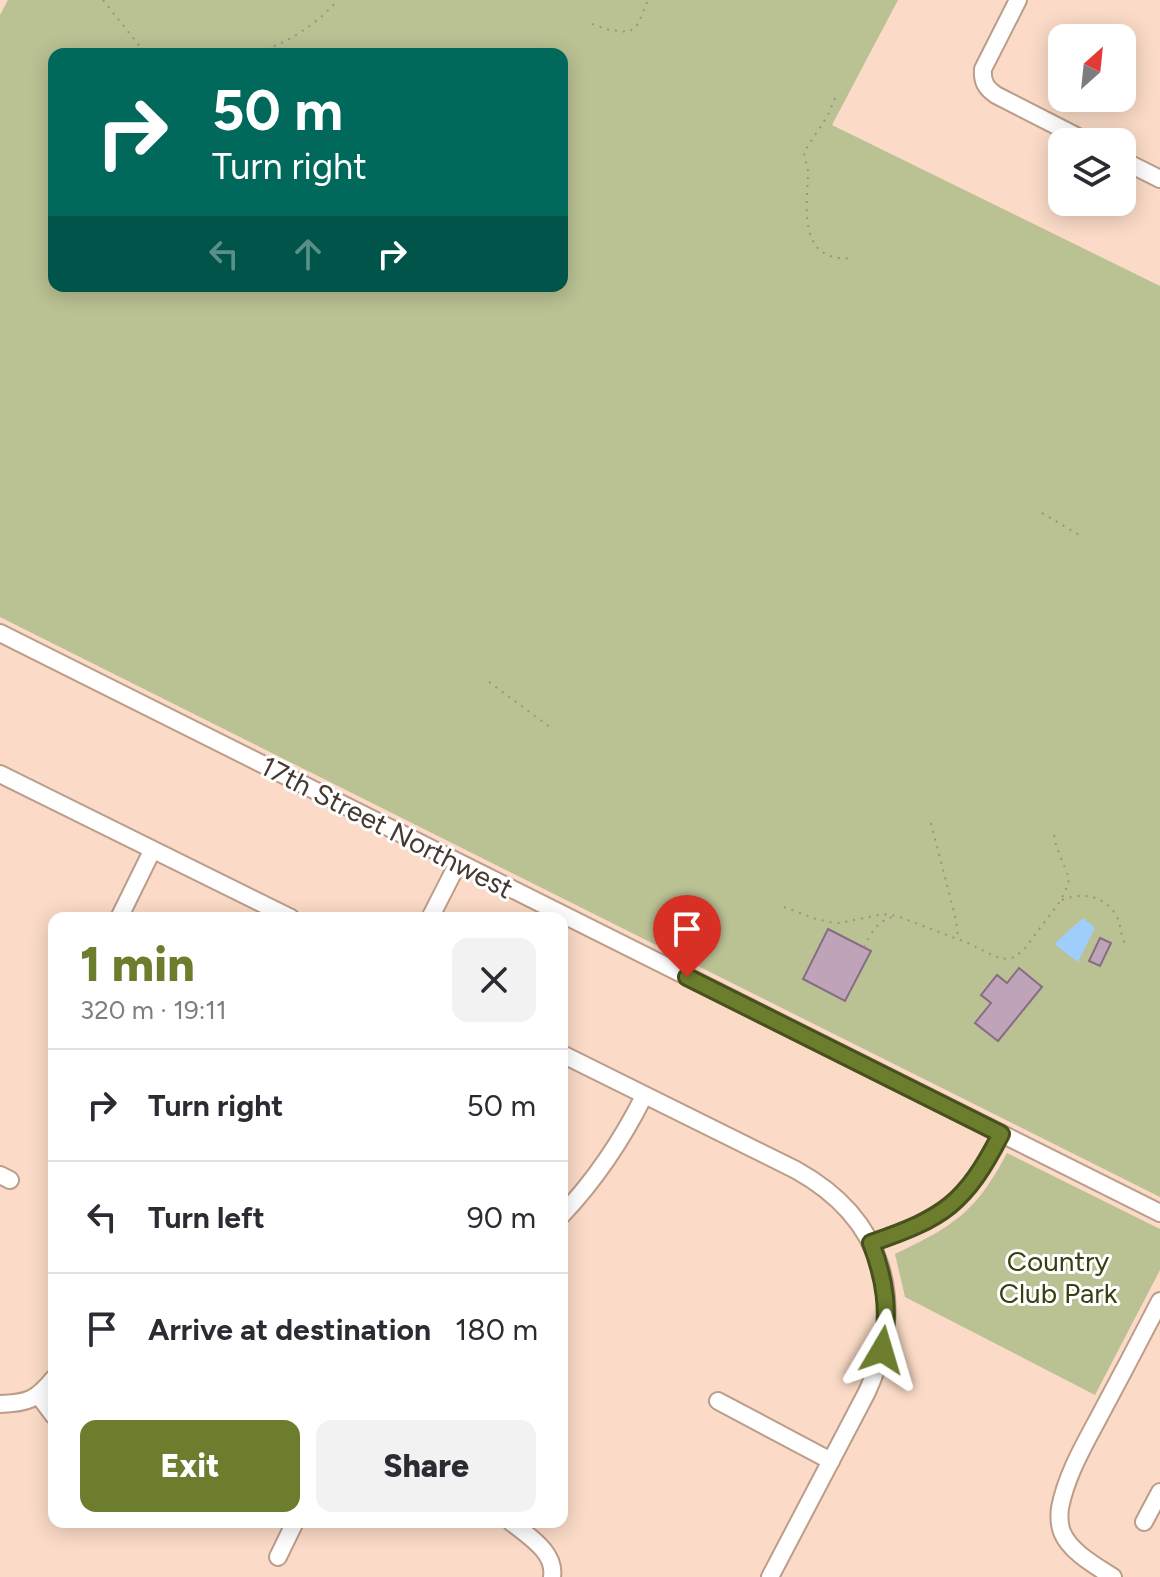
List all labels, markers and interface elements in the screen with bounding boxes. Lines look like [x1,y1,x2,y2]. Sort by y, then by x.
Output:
north arrow [1048,24,1136,112]
map controls [1048,24,1136,216]
text: 50 m [212,77,343,144]
icon: right [80,80,184,184]
button: layers [1048,128,1136,216]
text: Turn right [212,145,367,188]
icon: left [202,232,246,276]
icon: ahead [286,232,330,276]
icon: right [370,232,414,276]
street label: 17th Street Northwest [255,749,519,905]
pin [653,895,721,977]
icon: arrive [665,907,709,951]
text: 1 min [80,935,195,993]
button: close [452,938,536,1022]
text: 320 m · 19:11 [80,994,227,1026]
icon: right [80,1083,124,1127]
text: Turn right [148,1087,283,1124]
text: 50 m [467,1087,536,1124]
icon: left [80,1195,124,1239]
text: Turn left [148,1199,265,1236]
text: 90 m [467,1199,536,1236]
park label: Country Club Park [999,1244,1118,1310]
icon: arrive [80,1307,124,1351]
position arrow [840,1308,924,1392]
text: Arrive at destination [148,1311,431,1348]
text: 180 m [455,1311,538,1348]
button: Exit [80,1420,300,1512]
button: Share [316,1420,536,1512]

